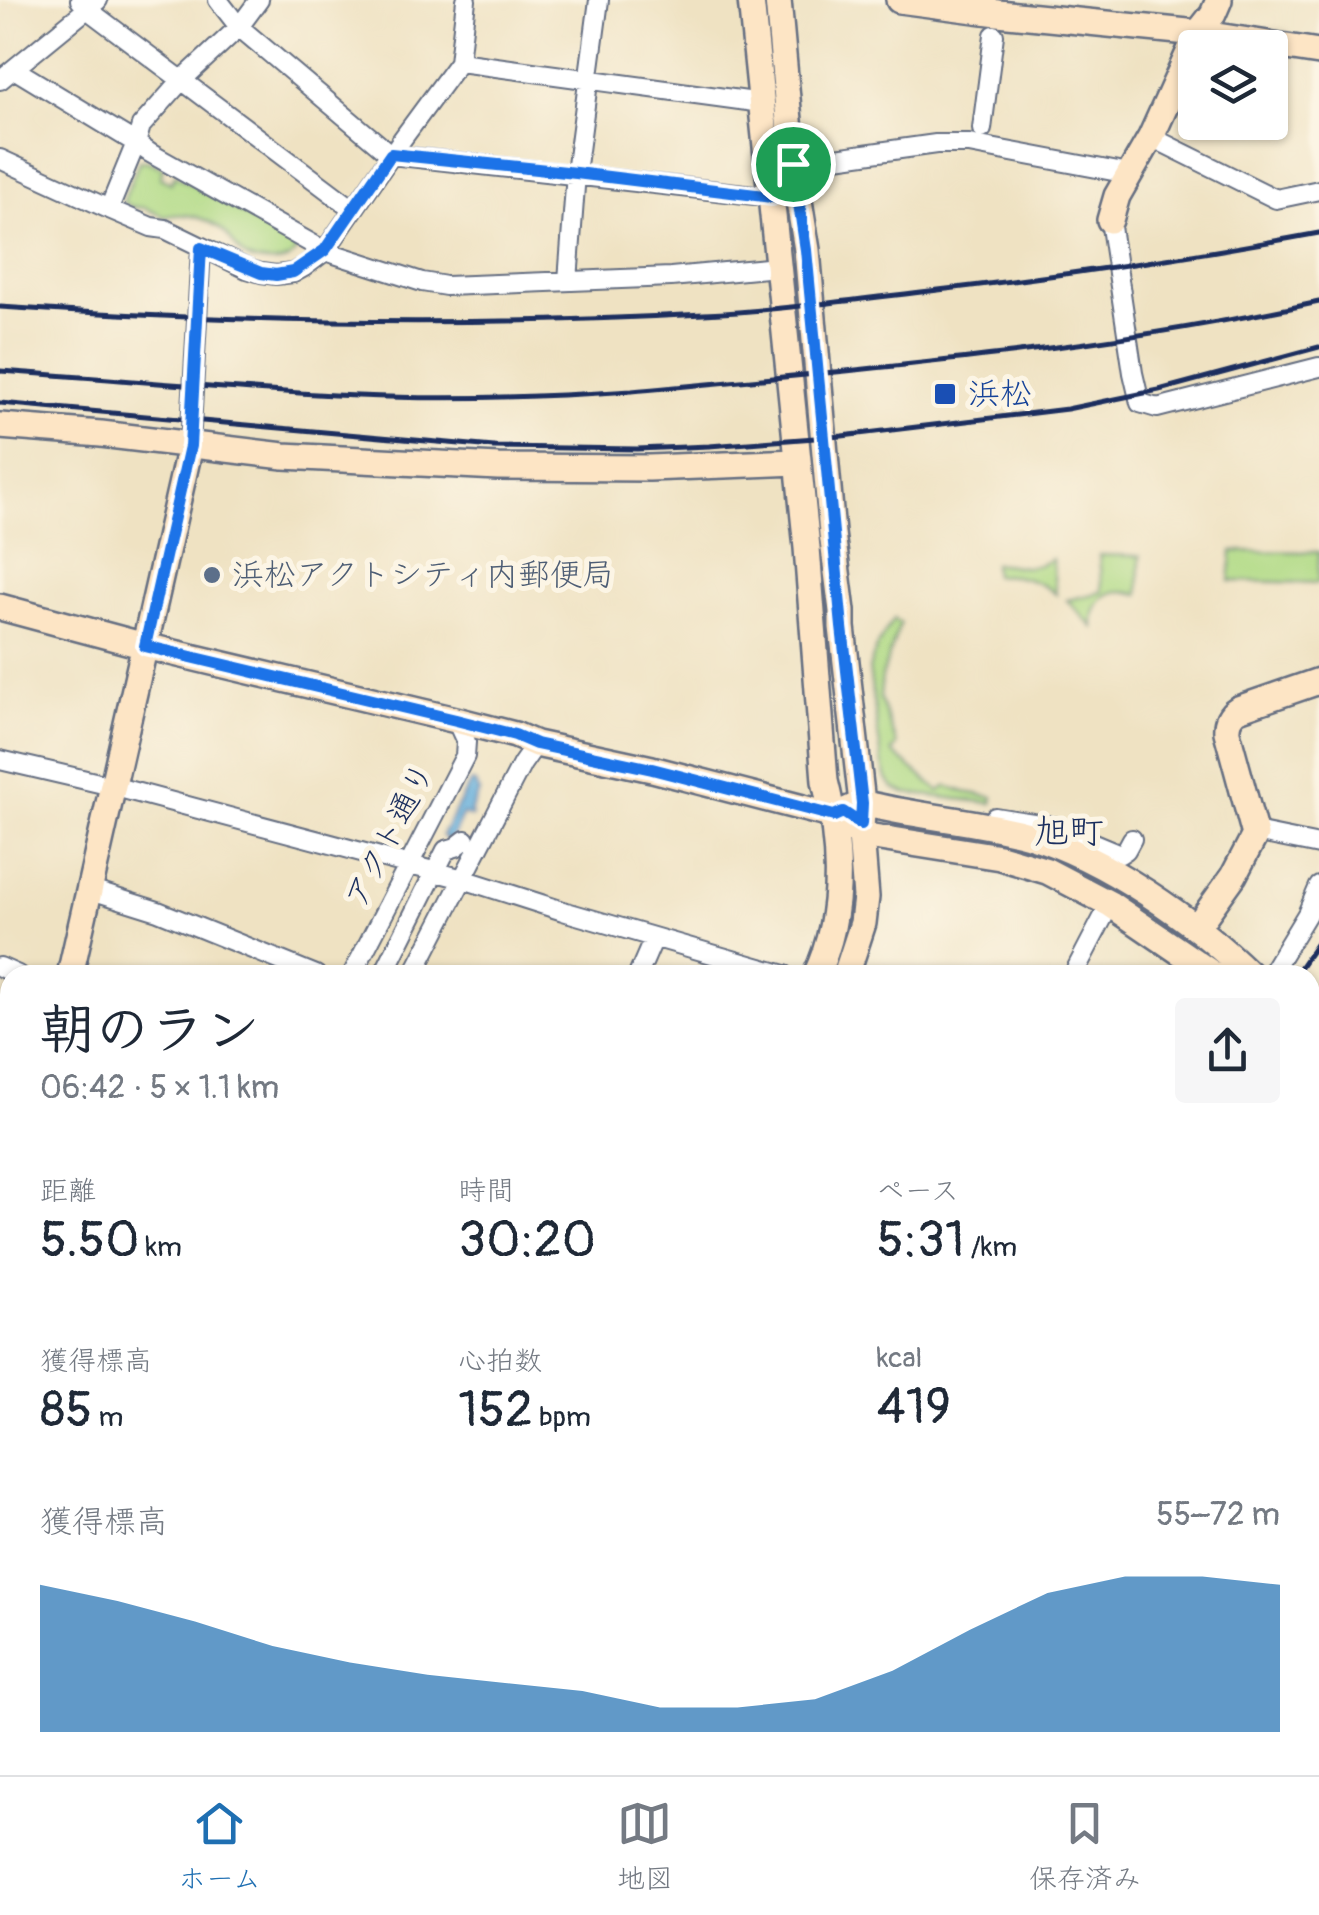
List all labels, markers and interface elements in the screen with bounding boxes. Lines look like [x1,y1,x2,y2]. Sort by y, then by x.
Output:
map controls [1178,30,1288,140]
button: layers [1178,30,1288,140]
pin [751,122,836,207]
icon: arrive [766,137,821,192]
place label: 浜松 [968,374,1032,414]
marker: 浜松 [932,381,958,407]
place label: 浜松アクトシティ内郵便局 [232,555,614,595]
marker: 浜松アクトシティ内郵便局 [201,564,223,586]
street label: アクト通り [336,755,444,915]
district label: 旭町 [1034,810,1104,854]
text: 朝のラン [40,996,260,1065]
button: share [1175,998,1280,1103]
text: 06:42 · 5 × 1.1 km [40,1068,279,1108]
text: 距離 [40,1174,96,1209]
text: 時間 [458,1174,514,1209]
text: ペース [877,1174,959,1209]
text: 5.50 [40,1209,139,1272]
text: 30:20 [458,1209,596,1272]
text: 5:31 [877,1209,965,1272]
text: km [139,1230,182,1265]
text: /km [965,1230,1017,1265]
text: kcal [877,1341,922,1376]
text: 獲得標高 [40,1344,152,1379]
text: 心拍数 [458,1344,542,1379]
text: 419 [877,1376,951,1439]
text: 85 [40,1379,92,1442]
text: 152 [458,1379,533,1442]
text: m [92,1400,123,1435]
text: bpm [533,1400,591,1435]
text: 55–72 m [1156,1495,1280,1535]
text: 獲得標高 [40,1502,168,1542]
tab: ホーム [178,1796,261,1897]
tab: 地図 [617,1796,673,1897]
tab: 保存済み [1029,1796,1141,1897]

